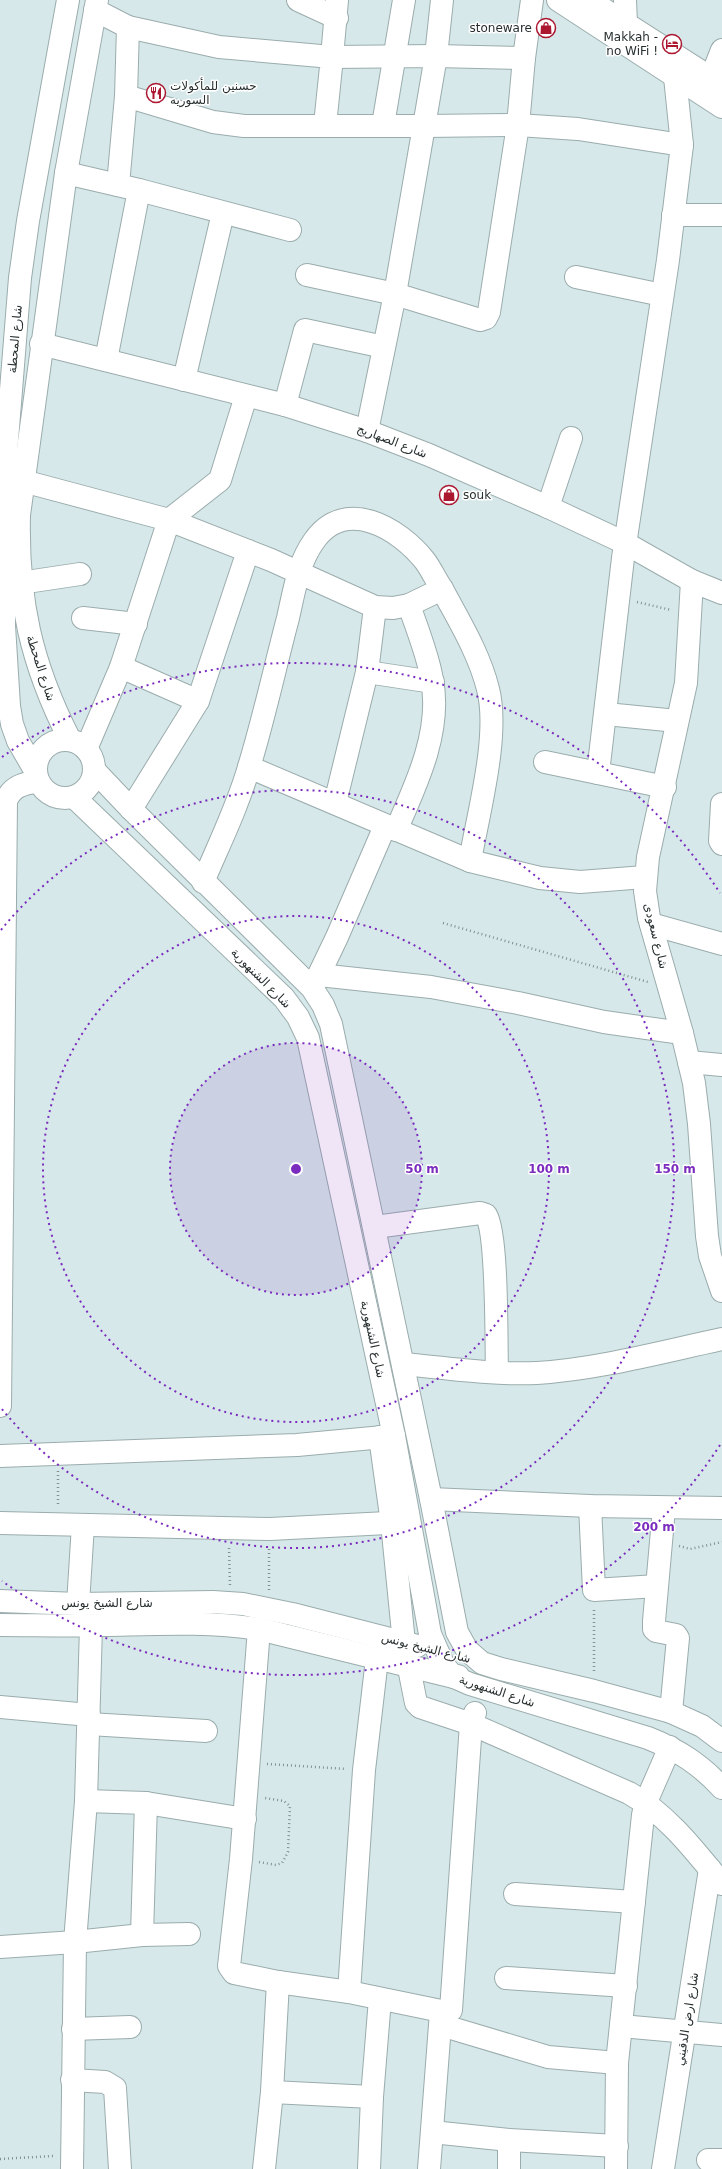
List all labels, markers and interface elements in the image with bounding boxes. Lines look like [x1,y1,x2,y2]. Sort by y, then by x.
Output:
shop icon: stoneware [535,17,557,39]
place label: stoneware [469,21,532,35]
place label: Makkah - no WiFi ! [604,30,658,58]
hotel icon: Makkah - no WiFi ! [661,33,683,55]
place label: حسنين للمأكولات السوريه [170,77,257,108]
restaurant icon: حسنين للمأكولات السوريه [145,82,167,104]
street label: شارع المحطة [5,304,26,374]
street label: شارع الصهاريج [355,421,429,462]
shop icon: souk [438,484,460,506]
place label: souk [463,488,491,502]
street label: شارع المحطة [23,633,58,703]
street label: شارع سعودى [640,902,671,971]
street label: شارع الشنهورية [227,945,294,1012]
centre of rings [289,1162,303,1176]
text: 50 m [405,1162,439,1176]
text: 100 m [528,1162,570,1176]
text: 150 m [654,1162,696,1176]
street label: شارع الشنهورية [357,1299,388,1379]
text: 200 m [633,1520,675,1534]
street label: شارع الشيخ يونس [61,1596,153,1611]
street label: شارع الشيخ يونس [380,1630,472,1667]
street label: شارع الشنهورية [457,1672,537,1711]
street label: شارع ارض الدقيني [673,1971,702,2067]

